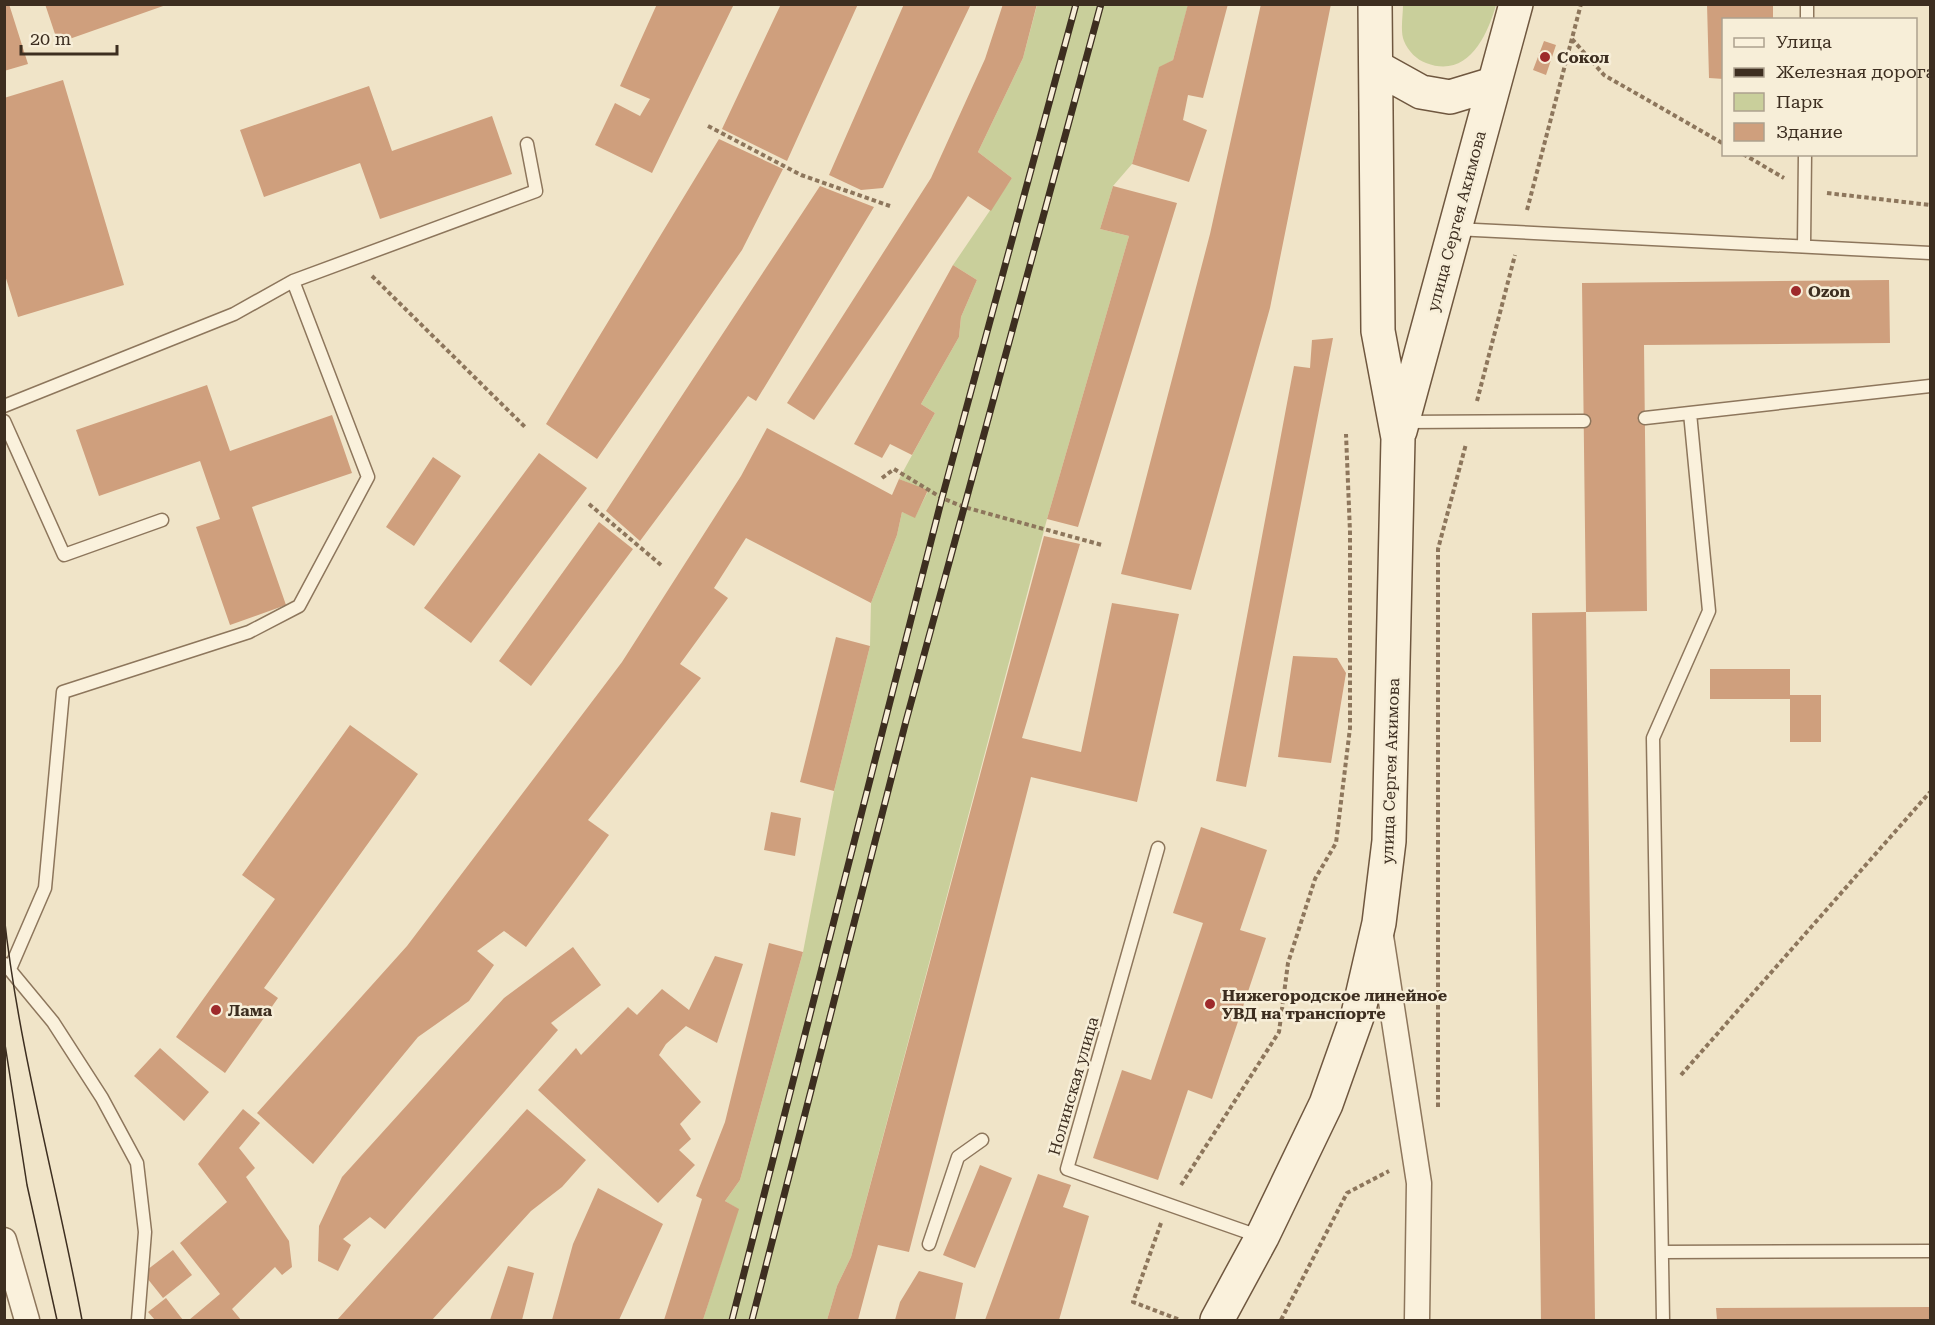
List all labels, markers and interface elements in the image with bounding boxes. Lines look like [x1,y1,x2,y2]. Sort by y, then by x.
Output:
scale bar [21,18,117,56]
legend [1722,18,1917,156]
text: 20 m [30,28,71,49]
text: Улица [1776,31,1832,52]
place label: Сокол [1557,48,1609,67]
marker: Сокол [1538,50,1552,64]
text: Железная дорога [1776,61,1935,82]
text: Парк [1776,91,1824,112]
text: Здание [1776,121,1843,142]
street label: улица Сергея Акимова [1423,128,1490,314]
place label: Ozon [1808,282,1851,301]
marker: Ozon [1789,284,1803,298]
street label: улица Сергея Акимова [1378,677,1403,864]
place label: Нижегородское линейное УВД на транспорте [1222,986,1447,1023]
marker: Нижегородское линейное УВД на транспорте [1203,997,1217,1011]
place label: Лама [228,1001,273,1020]
marker: Лама [209,1003,223,1017]
street label: Нолинская улица [1045,1014,1102,1158]

